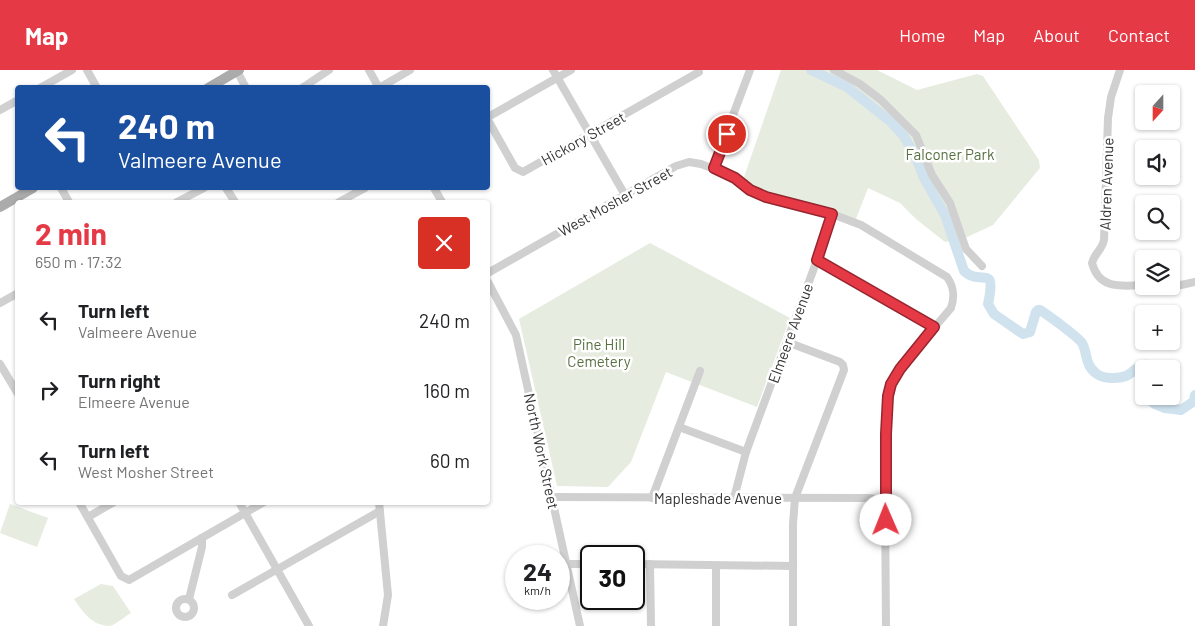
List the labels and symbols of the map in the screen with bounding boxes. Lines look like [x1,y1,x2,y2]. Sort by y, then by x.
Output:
north arrow [1135,85,1180,130]
street label: Hickory Street [538,107,628,169]
pin [706,113,748,155]
street label: Aldren Avenue [1095,137,1117,231]
park label: Falconer Park [906,145,995,163]
street label: West Mosher Street [555,162,675,240]
street label: Elmeere Avenue [764,281,816,385]
park label: Pine Hill Cemetery [567,335,631,370]
street label: North Work Street [521,391,563,511]
street label: Mapleshade Avenue [654,489,782,507]
position arrow [859,493,911,545]
speed limit sign: 30 [580,545,645,610]

